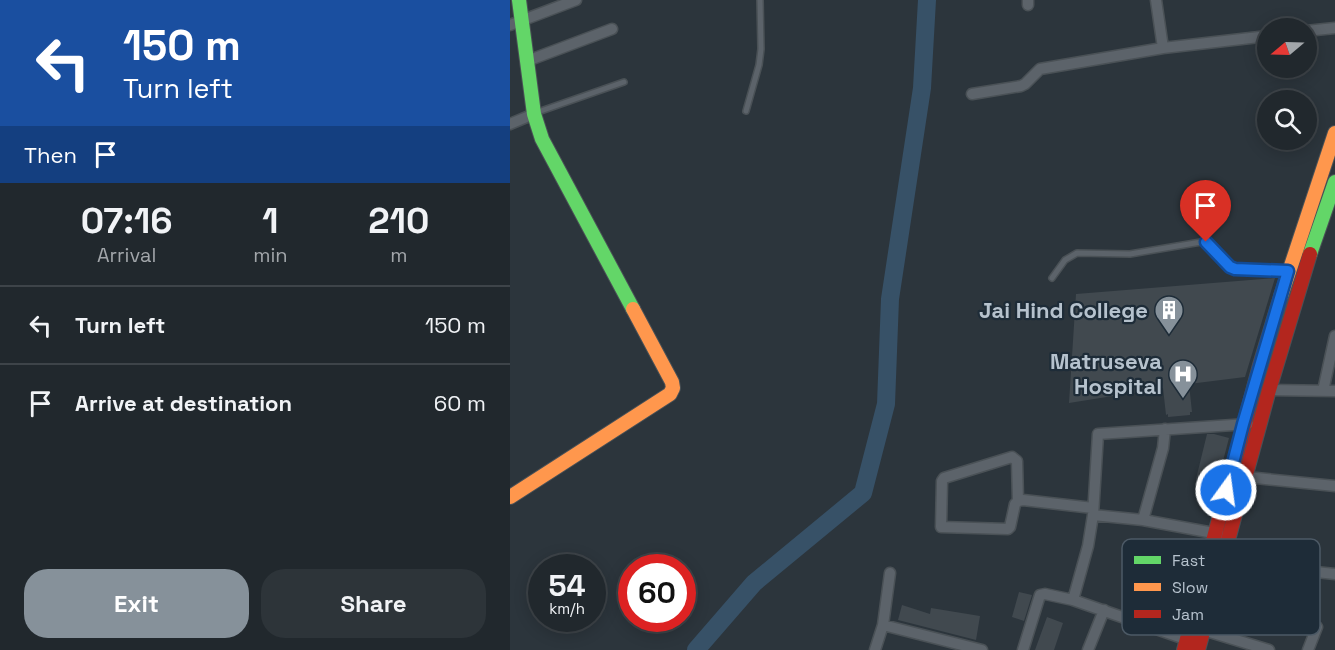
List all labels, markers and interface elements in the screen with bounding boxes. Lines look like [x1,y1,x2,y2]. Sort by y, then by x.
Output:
north arrow [1257,18,1317,78]
map controls [1257,18,1317,150]
text: 150 m [123,19,241,72]
icon: left [24,24,102,102]
text: Turn left [123,71,233,106]
button: search [1257,90,1317,150]
icon: arrive [89,138,122,171]
text: Then [24,141,77,169]
pin [1180,180,1231,242]
icon: arrive [1189,189,1222,222]
text: 07:16 [81,198,173,244]
text: 1 [262,198,279,244]
text: 210 [368,198,429,244]
text: Arrival [97,242,156,268]
text: min [253,242,288,268]
text: m [390,242,407,268]
building icon: Jai Hind College [1153,294,1185,336]
place label: Jai Hind College [979,296,1148,324]
icon: left [24,309,57,342]
text: Turn left [75,311,165,339]
text: 150 m [425,311,486,339]
place label: Matruseva Hospital [1050,347,1162,400]
hospital icon: Matruseva Hospital [1167,358,1199,400]
icon: arrive [24,387,57,420]
text: Arrive at destination [75,389,292,417]
text: 60 m [434,389,486,417]
position arrow [1194,458,1258,522]
legend [1122,539,1320,635]
text: Fast [1172,550,1205,571]
speed limit sign: 60 [618,554,696,632]
text: 54 [548,566,586,605]
button: Exit [24,569,249,638]
button: Share [261,569,486,638]
text: Slow [1172,577,1208,598]
text: km/h [549,599,585,618]
text: Jam [1172,604,1204,625]

